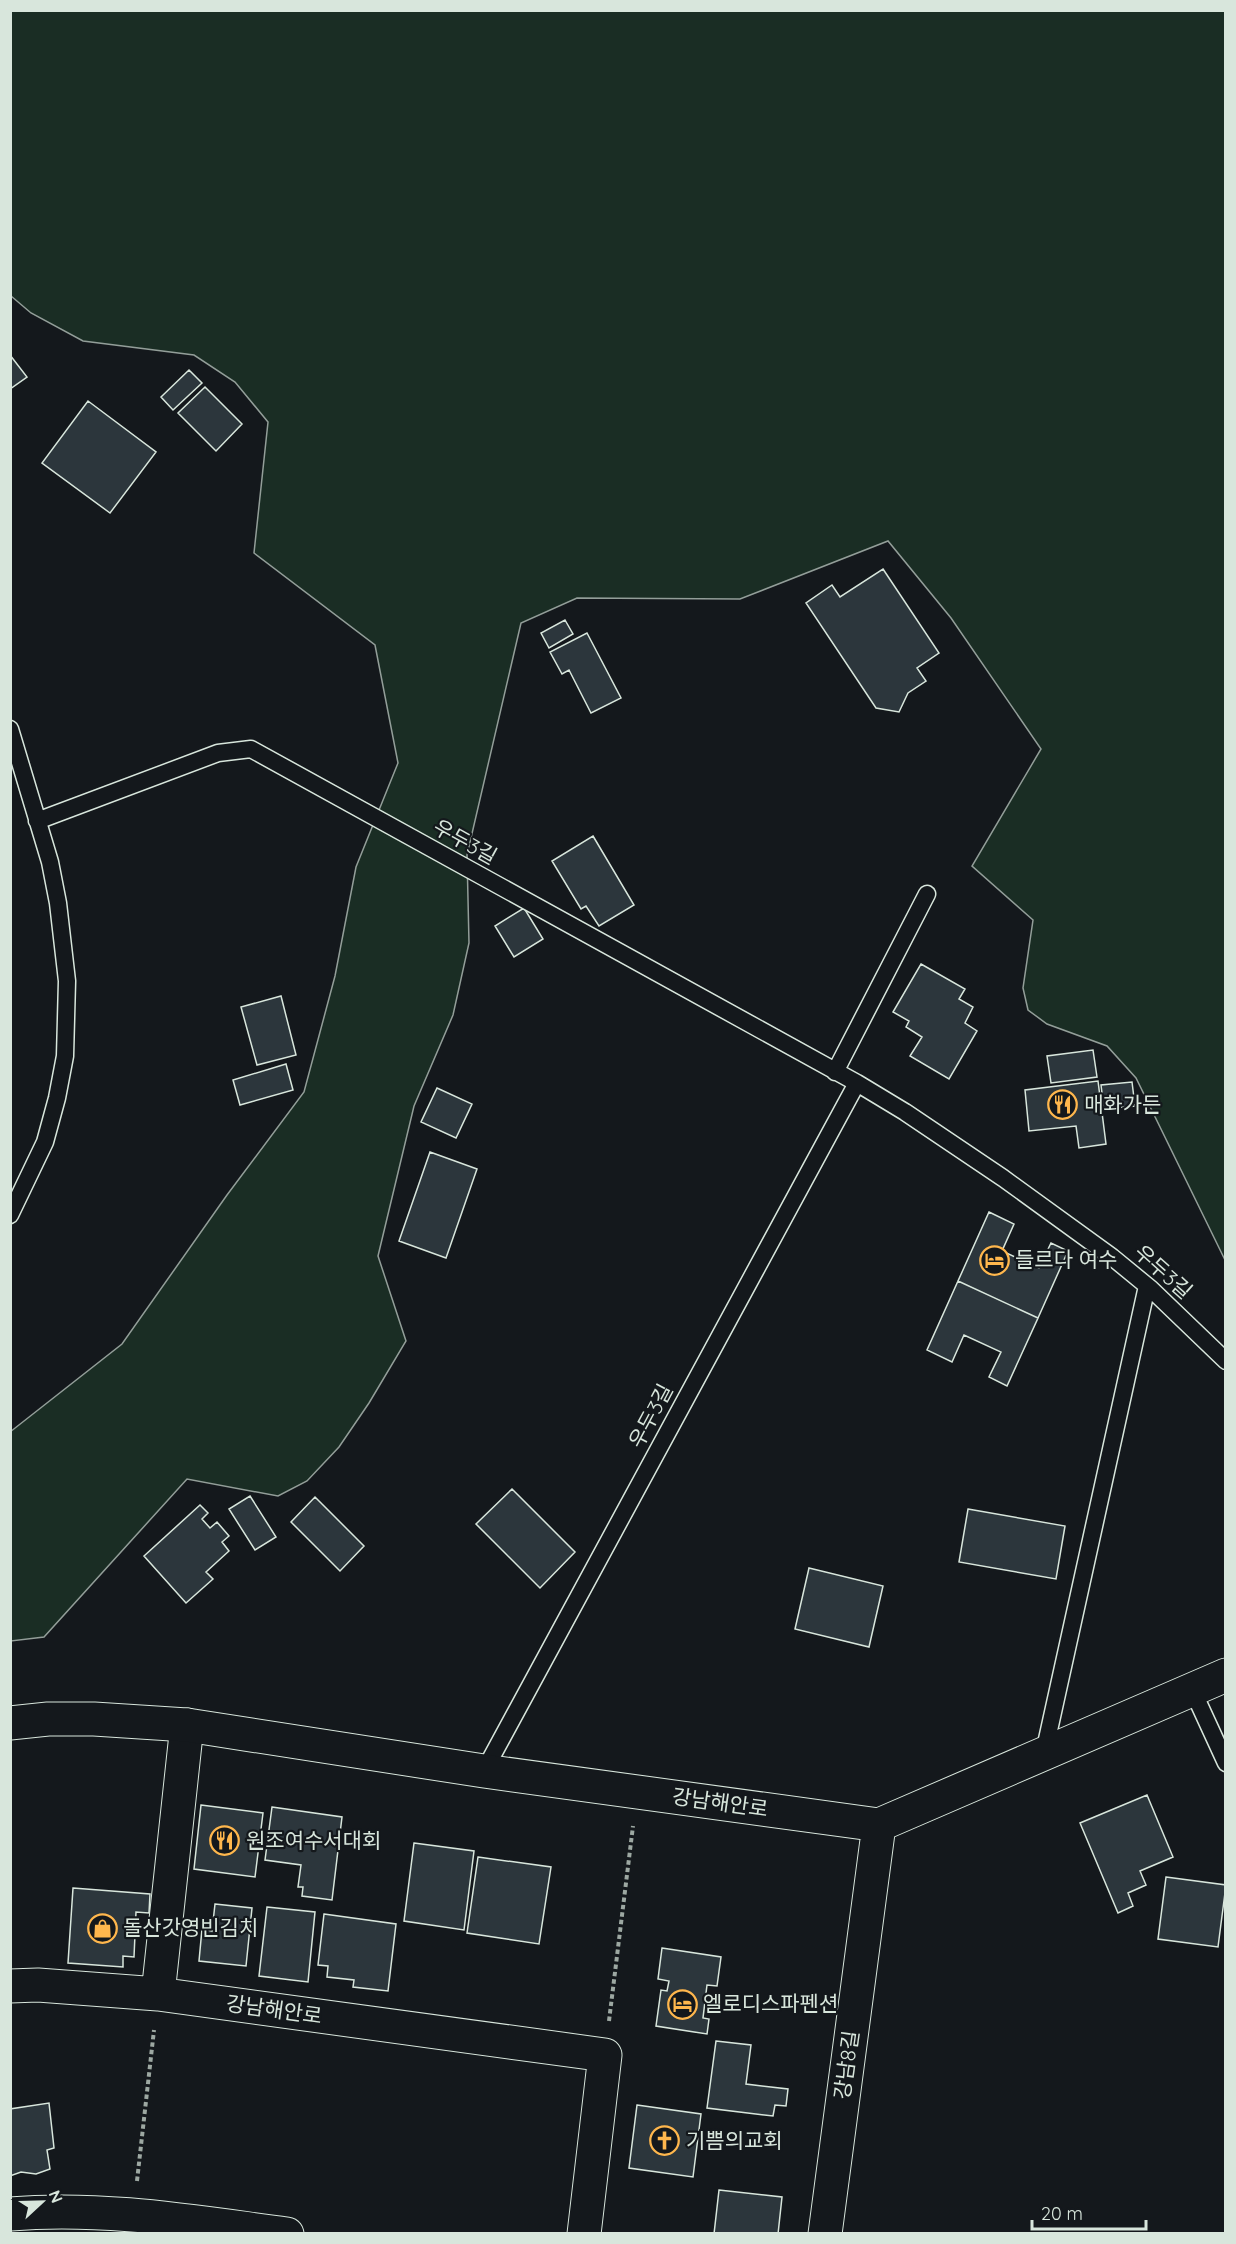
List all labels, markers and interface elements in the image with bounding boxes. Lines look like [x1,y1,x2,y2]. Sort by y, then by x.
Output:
street label: 우두3길 [429,813,502,869]
restaurant icon: 매화가든 [1047,1089,1079,1121]
place label: 매화가든 [1084,1091,1161,1117]
street label: 우두3길 [1129,1239,1198,1304]
hotel icon: 들르다 여수 [978,1244,1010,1276]
place label: 들르다 여수 [1015,1246,1117,1272]
street label: 우두3길 [622,1379,678,1452]
street label: 강남해안로 [670,1782,770,1822]
restaurant icon: 원조여수서대회 [209,1825,241,1857]
place label: 원조여수서대회 [246,1827,381,1853]
shop icon: 돌산갓영빈김치 [86,1912,118,1944]
place label: 돌산갓영빈김치 [123,1914,258,1940]
hotel icon: 엘로디스파펜션 [666,1988,698,2020]
street label: 강남해안로 [224,1989,324,2029]
place label: 엘로디스파펜션 [703,1990,838,2016]
street label: 강남8길 [828,2029,864,2101]
church icon: 기쁨의교회 [649,2125,681,2157]
place label: 기쁨의교회 [686,2127,783,2153]
north arrow [12,2172,72,2232]
text: N [44,2187,67,2206]
scale bar [1032,2193,1146,2231]
text: 20 m [1041,2202,1083,2225]

